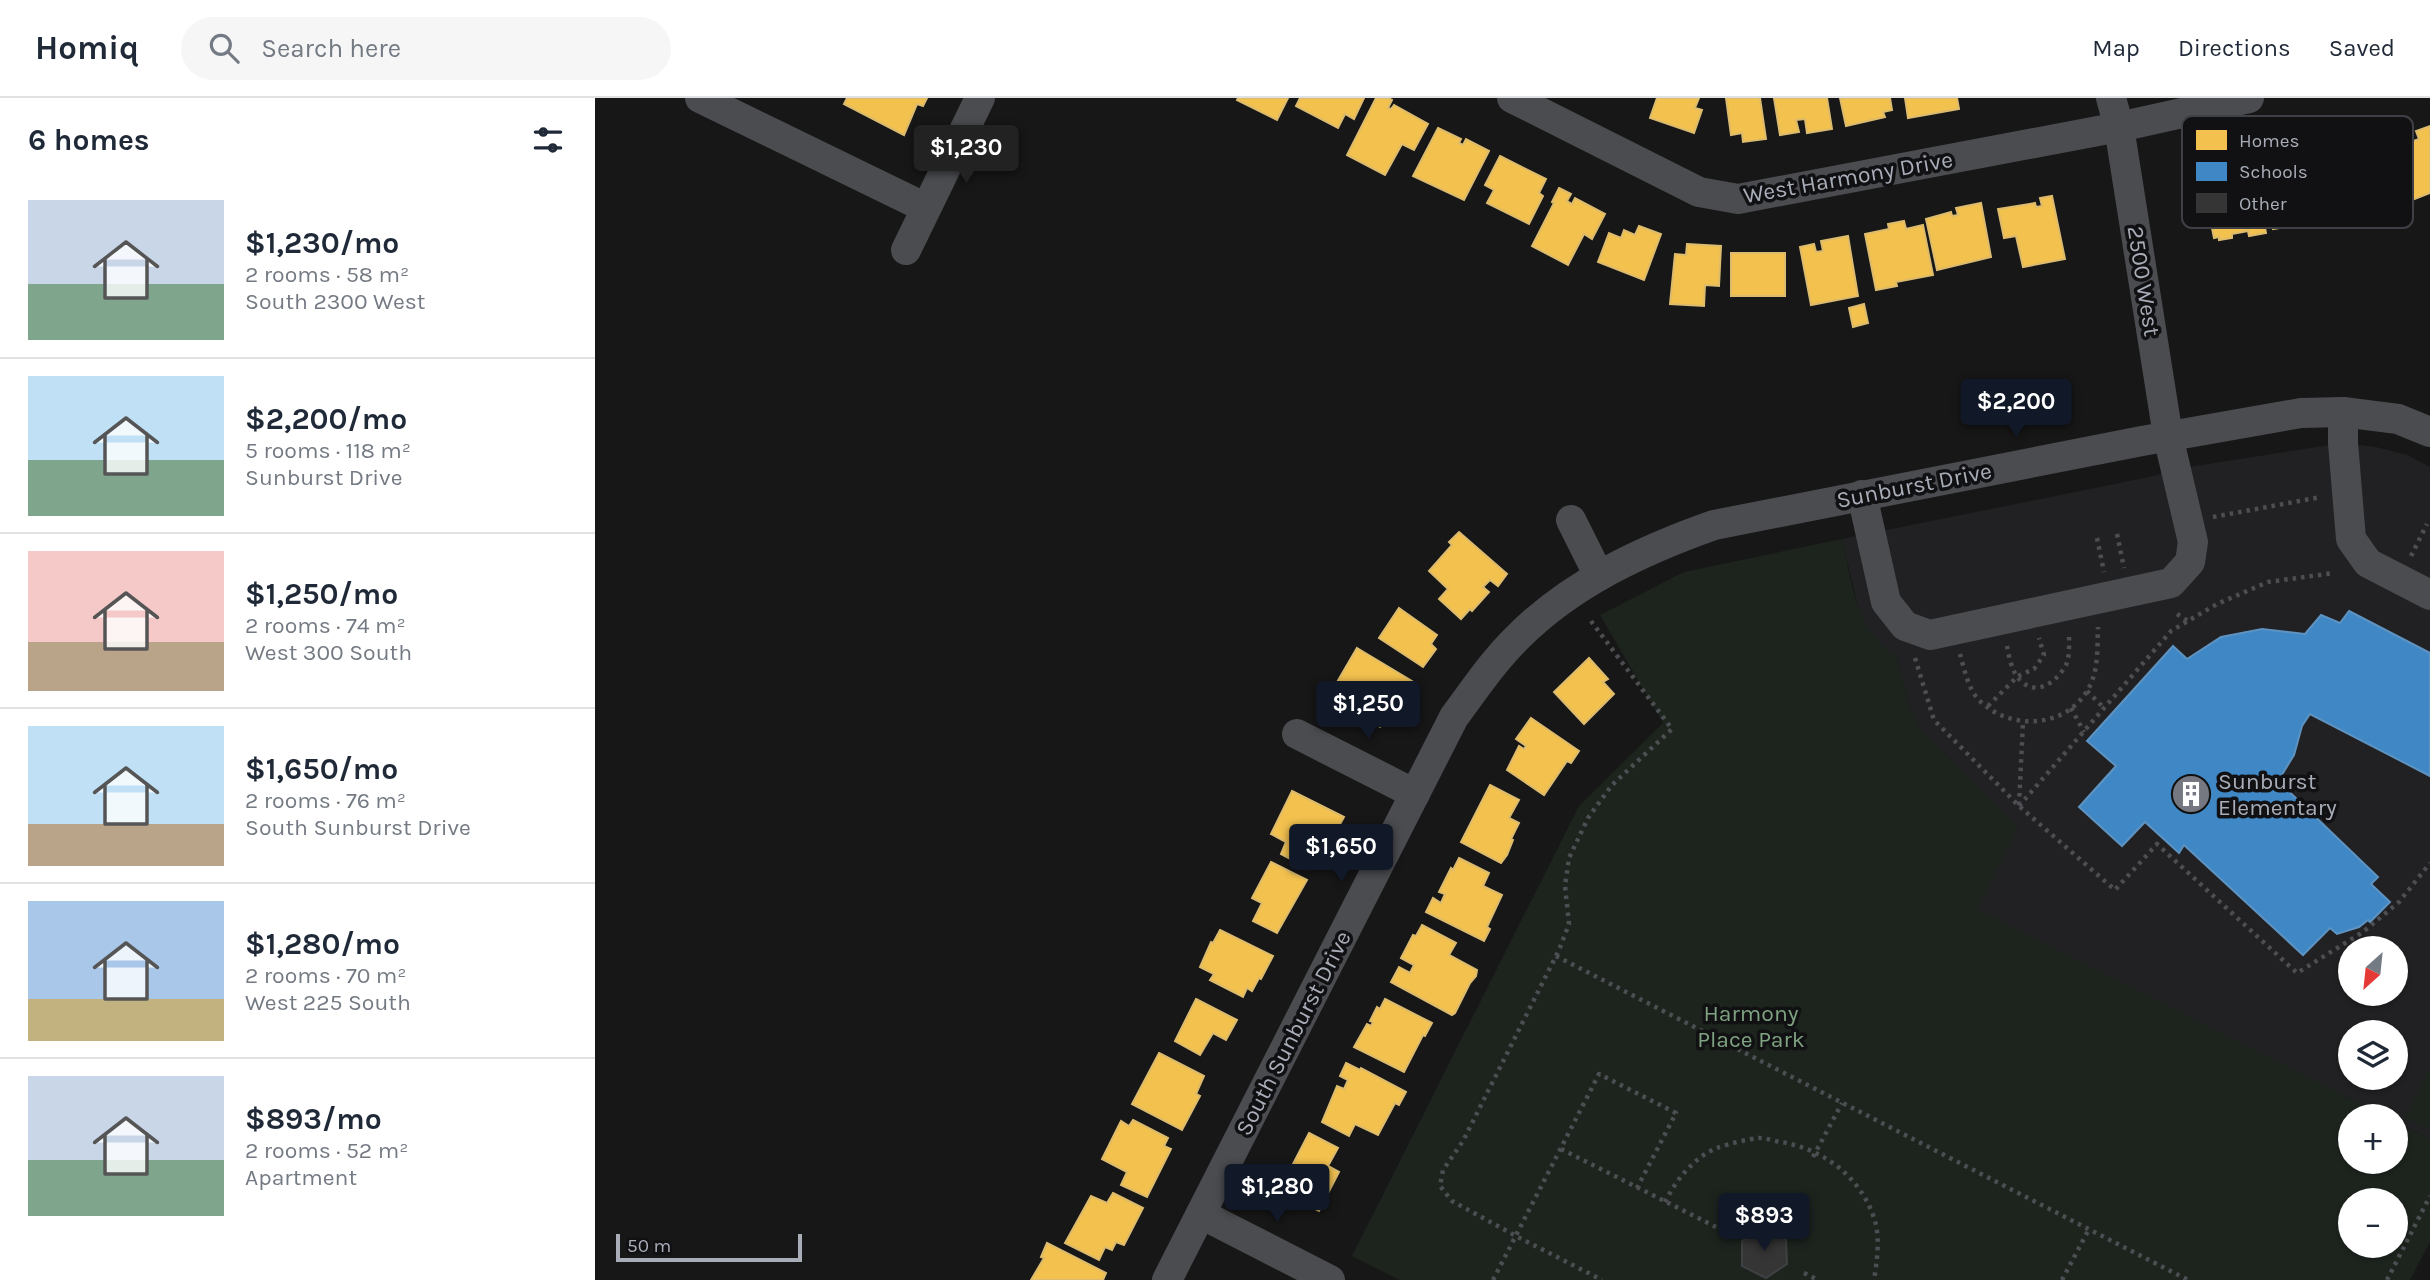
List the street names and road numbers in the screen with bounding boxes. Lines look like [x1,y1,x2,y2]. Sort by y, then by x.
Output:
street label: West Harmony Drive [1741,146,1955,209]
street label: 2500 West [2121,224,2166,339]
street label: Sunburst Drive [1834,457,1994,514]
street label: South Sunburst Drive [1230,926,1357,1140]

